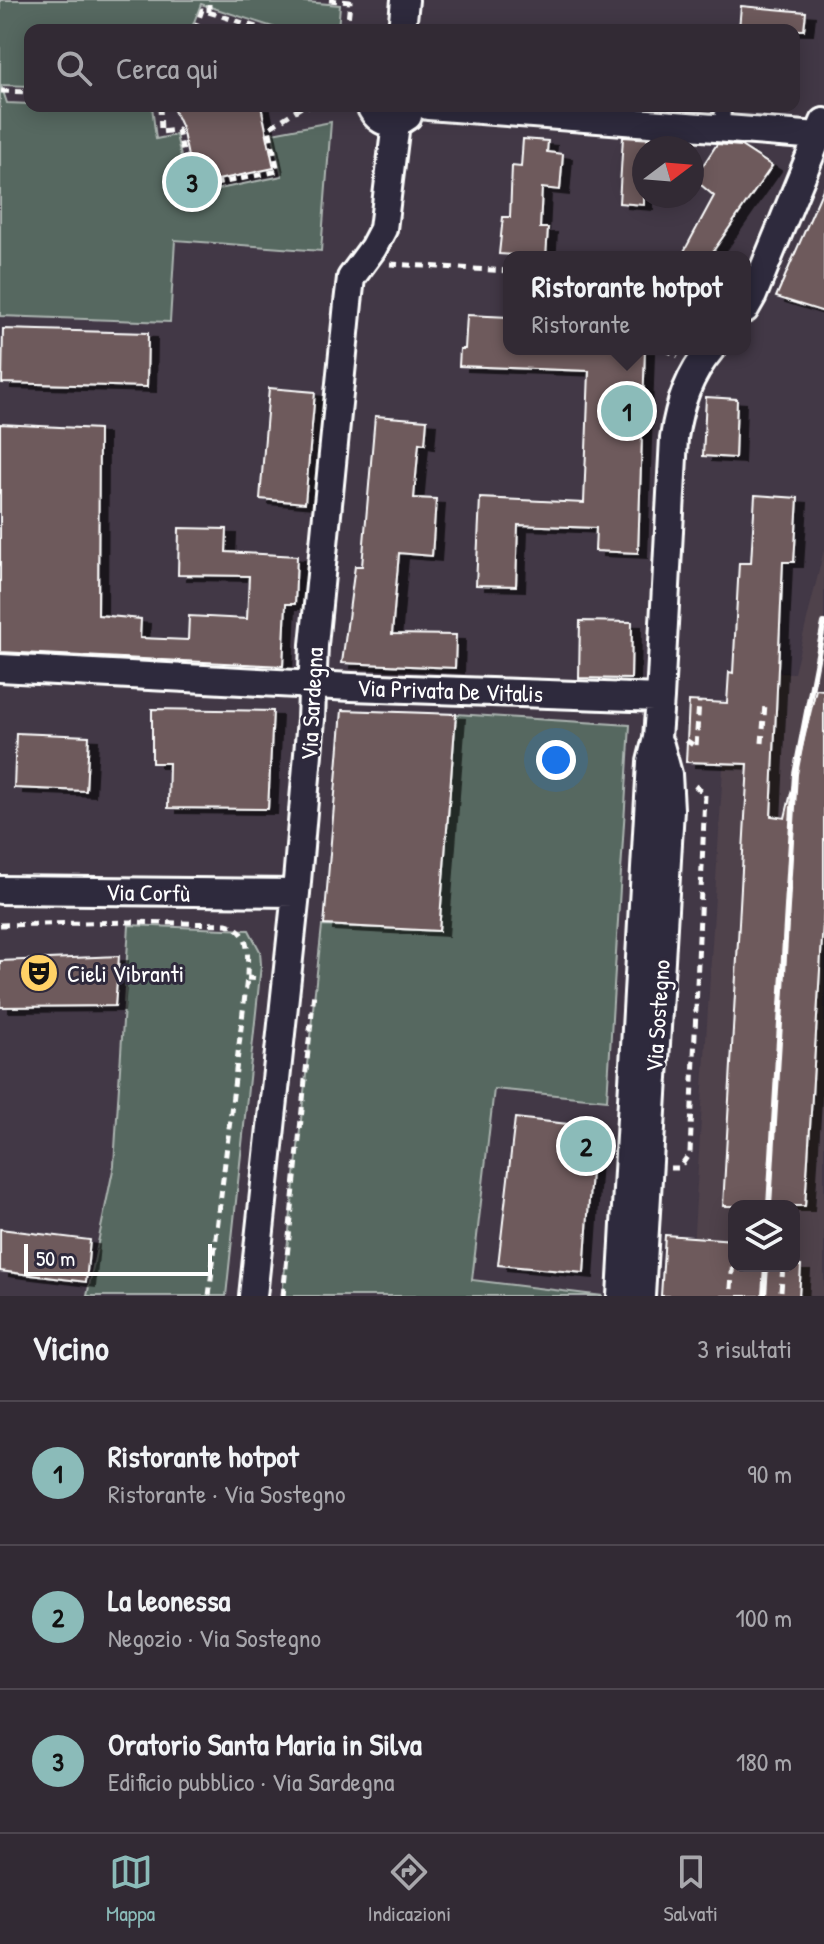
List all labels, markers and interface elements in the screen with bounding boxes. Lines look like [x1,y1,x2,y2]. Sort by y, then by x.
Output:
search box [24,24,800,112]
icon: search [52,46,96,90]
text: Cerca qui [116,48,219,88]
north arrow [632,136,704,208]
pin: 3 [166,152,218,212]
popup [503,251,751,355]
text: Ristorante hotpot [532,266,722,306]
text: Ristorante [532,306,630,341]
pin: 1 [601,381,653,441]
street label: Via Sardegna [292,647,330,761]
street label: Via Privata De Vitalis [356,671,544,709]
your location [536,740,576,780]
street label: Via Corfù [106,875,191,909]
theatre icon: Cieli Vibranti [18,952,60,994]
place label: Cieli Vibranti [67,957,184,989]
street label: Via Sostegno [637,958,677,1073]
pin: 2 [560,1116,612,1176]
map controls [728,1200,800,1272]
button: layers [728,1200,800,1272]
scale bar [24,1240,212,1276]
text: 50 m [36,1243,75,1273]
text: Vicino [32,1325,109,1371]
text: 3 risultati [697,1331,792,1366]
text: Ristorante hotpot [108,1436,299,1476]
text: 1 [53,1456,63,1491]
text: 90 m [747,1456,792,1491]
text: Ristorante · Via Sostegno [108,1476,346,1511]
text: La leonessa [108,1580,230,1620]
text: 2 [52,1600,64,1635]
text: 100 m [736,1600,792,1635]
text: Negozio · Via Sostegno [108,1620,321,1655]
text: Oratorio Santa Maria in Silva [108,1724,422,1764]
text: 3 [52,1744,64,1779]
text: 180 m [736,1744,792,1779]
text: Edificio pubblico · Via Sardegna [108,1764,394,1799]
tab: Mappa [106,1850,155,1928]
tab: Indicazioni [367,1850,451,1928]
tab: Salvati [663,1850,718,1928]

